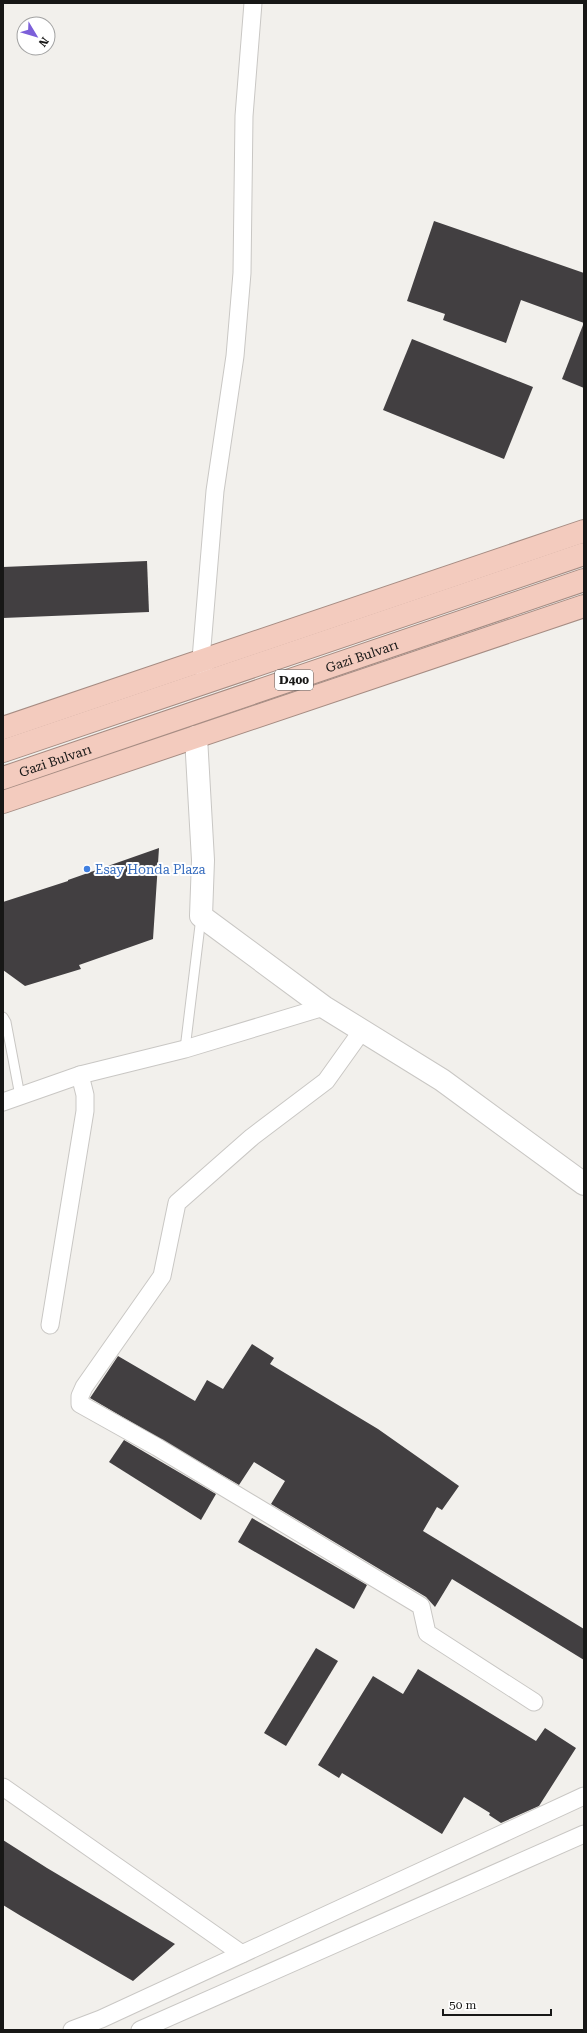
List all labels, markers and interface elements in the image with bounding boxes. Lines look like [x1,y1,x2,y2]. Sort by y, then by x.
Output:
north arrow [16,16,56,56]
text: N [35,35,51,50]
street label: Gazi Bulvarı [324,636,400,675]
road number: D400 [275,670,313,690]
street label: Gazi Bulvarı [17,741,93,780]
place label: Esay Honda Plaza [95,862,206,877]
marker: Esay Honda Plaza [82,864,92,874]
scale bar [443,1991,551,2017]
text: 50 m [449,1998,476,2012]

